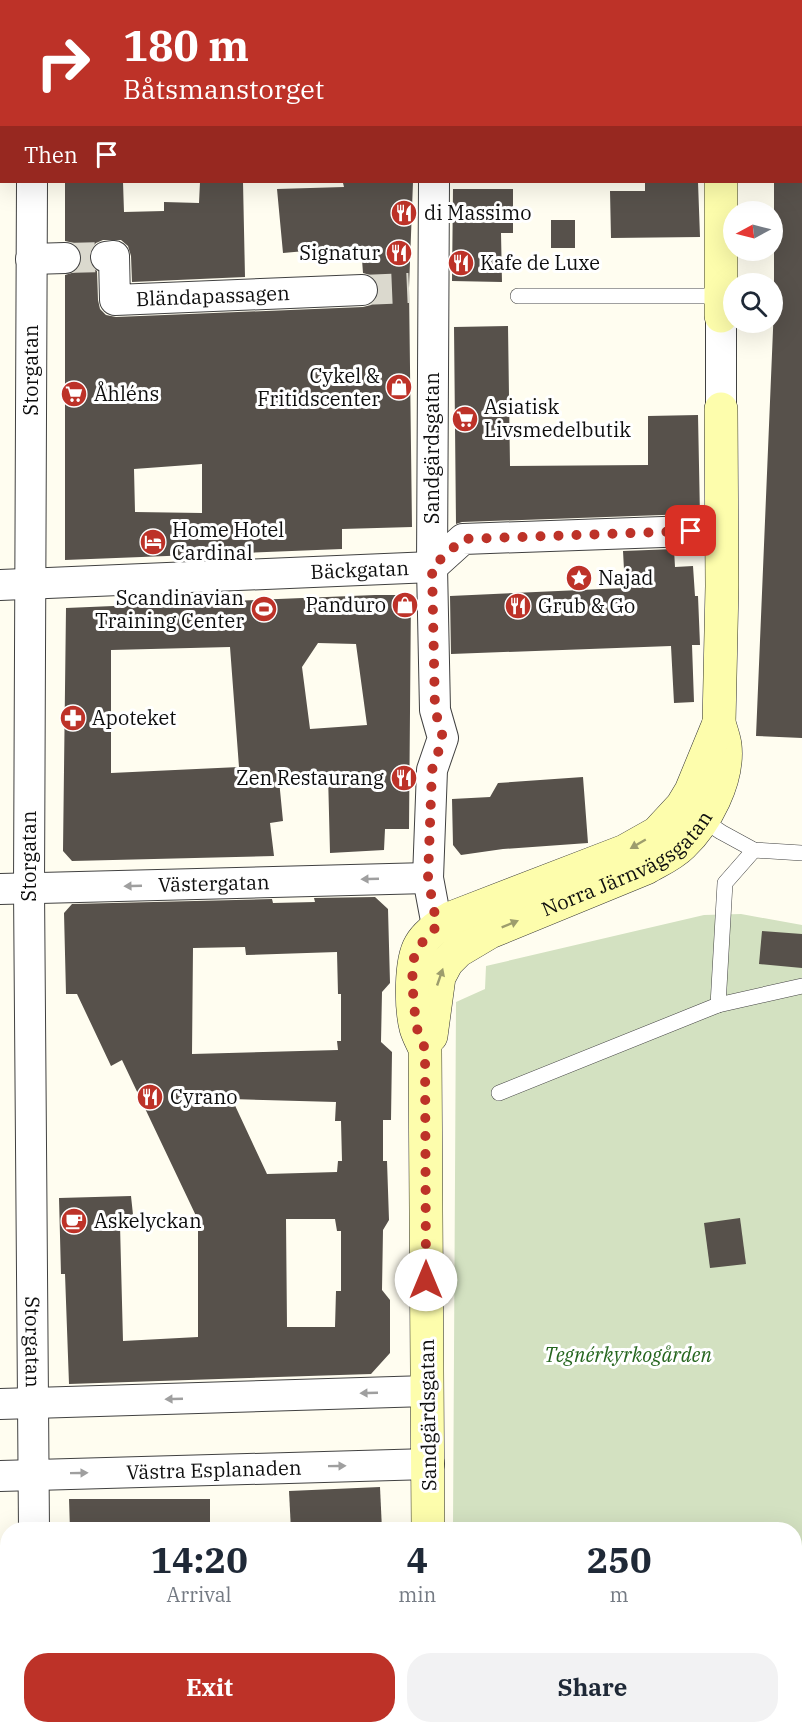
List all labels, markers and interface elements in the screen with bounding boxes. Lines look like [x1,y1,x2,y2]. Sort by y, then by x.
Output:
text: 180 m [123,18,249,73]
icon: right [24,24,102,102]
text: Båtsmanstorget [123,71,324,106]
icon: arrive [90,138,123,171]
text: Then [24,140,78,169]
restaurant icon: di Massimo [389,198,419,228]
place label: di Massimo [424,199,532,226]
north arrow [723,201,783,261]
map controls [723,201,783,333]
restaurant icon: Signatur [384,238,414,268]
place label: Signatur [299,239,380,266]
restaurant icon: Kafe de Luxe [446,248,476,278]
place label: Kafe de Luxe [480,249,600,276]
button: search [723,273,783,333]
street label: Bländapassagen [135,279,291,312]
street label: Storgatan [17,324,44,416]
place label: Cykel & Fritidscenter [257,362,380,412]
shop icon: Cykel & Fritidscenter [384,372,414,402]
street label: Sandgärdsgatan [418,372,445,524]
supermarket icon: Åhléns [59,379,89,409]
place label: Åhléns [94,380,159,407]
place label: Asiatisk Livsmedelbutik [484,393,631,443]
supermarket icon: Asiatisk Livsmedelbutik [450,404,480,434]
pin [665,505,716,556]
icon: arrive [674,514,707,547]
place label: Home Hotel Cardinal [172,516,284,566]
hotel icon: Home Hotel Cardinal [138,527,168,557]
street label: Bäckgatan [310,554,410,585]
place icon: Najad [564,563,594,593]
place label: Najad [598,564,654,591]
place label: Scandinavian Training Center [95,584,244,634]
shop icon: Panduro [390,590,420,620]
place label: Panduro [305,591,386,618]
restaurant icon: Grub & Go [503,591,533,621]
place label: Grub & Go [538,592,635,619]
sports icon: Scandinavian Training Center [249,594,279,624]
pharmacy icon: Apoteket [58,703,88,733]
place label: Apoteket [92,704,176,731]
restaurant icon: Zen Restaurang [389,763,419,793]
place label: Zen Restaurang [236,764,384,791]
street label: Norra Järnvägsgatan [537,805,718,922]
street label: Storgatan [15,810,42,902]
one-way arrow [629,839,646,849]
street label: Västergatan [158,868,270,898]
one-way arrow [360,875,379,884]
one-way arrow [124,881,143,890]
one-way arrow [501,919,519,929]
one-way arrow [436,968,446,986]
restaurant icon: Cyrano [135,1082,165,1112]
place label: Cyrano [170,1083,238,1110]
cafe icon: Askelyckan [59,1206,89,1236]
place label: Askelyckan [94,1207,202,1234]
position arrow [394,1248,458,1312]
street label: Storgatan [19,1296,47,1388]
street label: Sandgärdsgatan [413,1338,442,1491]
park label: Tegnérkyrkogården [544,1341,712,1368]
one-way arrow [359,1388,378,1397]
one-way arrow [164,1394,183,1403]
street label: Västra Esplanaden [126,1454,302,1485]
one-way arrow [328,1462,347,1471]
one-way arrow [70,1468,89,1478]
text: 14:20 [150,1536,248,1583]
text: 4 [406,1536,428,1583]
text: 250 [587,1536,652,1583]
text: Arrival [167,1581,232,1608]
text: min [398,1581,436,1608]
text: m [610,1581,629,1608]
button: Exit [24,1653,395,1722]
button: Share [407,1653,778,1722]

